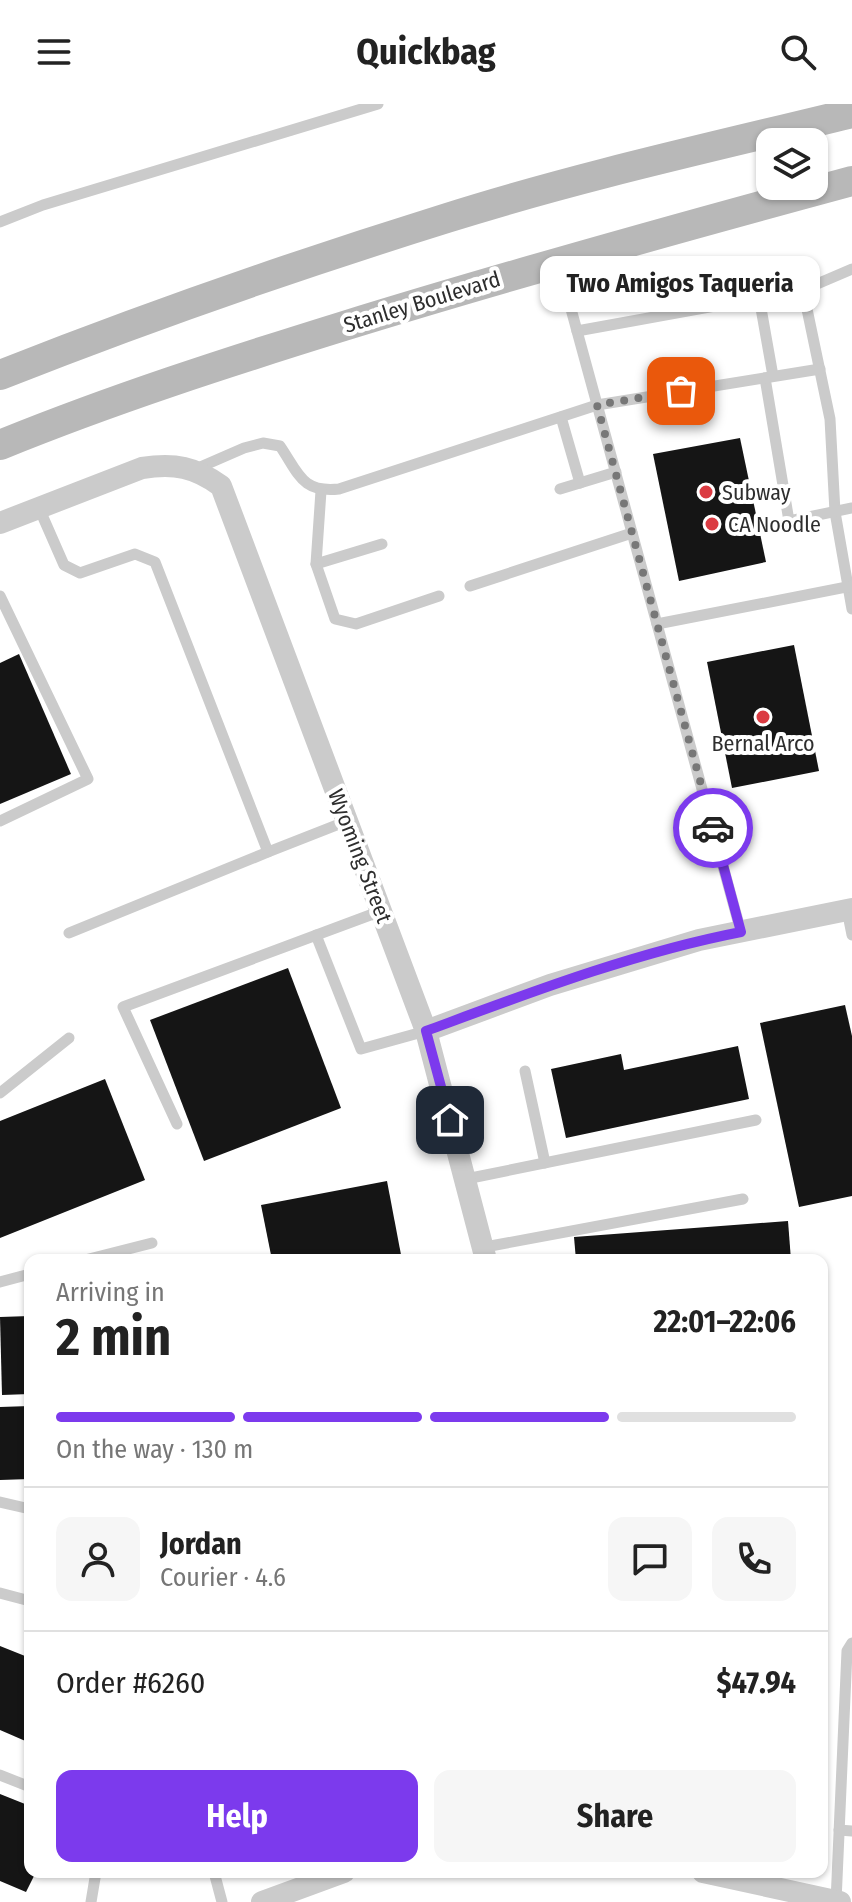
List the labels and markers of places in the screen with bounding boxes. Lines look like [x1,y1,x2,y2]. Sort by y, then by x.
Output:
callout: Two Amigos Taqueria [541,255,821,311]
pin [647,357,715,425]
place label: Subway [722,479,791,506]
marker: Subway [697,483,715,501]
place label: CA Noodle [728,511,821,538]
marker: CA Noodle [703,515,721,533]
marker: Bernal Arco [754,708,772,726]
place label: Bernal Arco [712,730,814,757]
pin [416,1086,484,1154]

